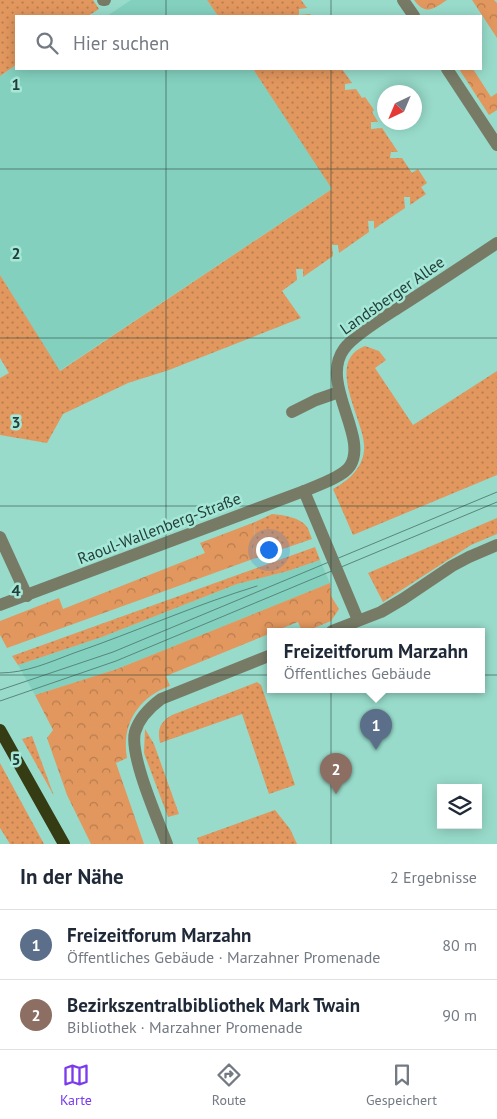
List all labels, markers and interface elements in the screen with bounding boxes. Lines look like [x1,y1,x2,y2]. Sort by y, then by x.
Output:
search box [15,15,482,70]
icon: search [33,29,61,57]
text: Hier suchen [73,31,169,55]
text: 1 [11,74,21,94]
north arrow [377,85,422,130]
text: 2 [11,243,21,263]
street label: Landsberger Allee [336,252,448,338]
text: 3 [11,412,21,432]
street label: Raoul-Wallenberg-Straße [75,488,243,568]
your location [256,537,282,563]
text: 4 [11,580,21,600]
popup [267,628,485,693]
text: Freizeitforum Marzahn [284,639,468,663]
text: Öffentliches Gebäude [284,663,431,683]
pin: 1 [360,709,392,750]
text: 5 [11,749,21,769]
pin: 2 [320,753,352,794]
map controls [437,784,482,829]
button: layers [437,784,482,829]
text: In der Nähe [20,863,124,890]
text: 2 Ergebnisse [390,867,477,887]
text: Freizeitforum Marzahn [67,923,251,947]
text: 1 [31,935,41,955]
text: 80 m [442,935,477,955]
text: Öffentliches Gebäude · Marzahner Promenade [67,947,380,967]
text: Bezirkszentralbibliothek Mark Twain [67,993,360,1017]
text: 2 [31,1005,41,1025]
text: 90 m [442,1005,477,1025]
text: Bibliothek · Marzahner Promenade [67,1017,303,1037]
tab: Karte [60,1061,92,1109]
tab: Route [212,1061,246,1109]
tab: Gespeichert [366,1061,437,1109]

